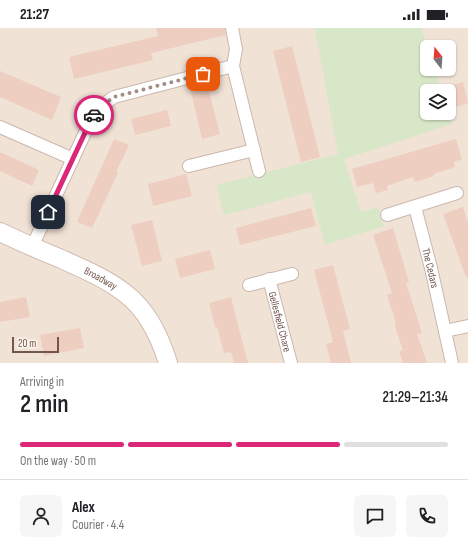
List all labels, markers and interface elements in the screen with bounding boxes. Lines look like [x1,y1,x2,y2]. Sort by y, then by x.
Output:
text: 21:27 [20,5,49,24]
north arrow [420,40,456,76]
map controls [420,40,456,120]
pin [186,57,220,91]
icon: bag [192,63,214,85]
button: layers [420,84,456,120]
courier [74,95,114,135]
icon: car [83,104,105,126]
pin [31,195,65,229]
icon: home [37,201,59,223]
street label: The Cedars [419,247,441,289]
street label: Broadway [82,264,120,293]
street label: Gellesfield Chare [266,290,294,353]
scale bar [12,335,59,354]
text: 20 m [18,337,36,350]
text: Arriving in [20,374,64,390]
text: 21:29–21:34 [382,388,448,407]
text: 2 min [20,389,69,420]
text: On the way · 50 m [20,453,96,469]
button: person [20,495,62,537]
button: chat [354,495,396,537]
button: phone [406,495,448,537]
text: Alex [72,498,95,517]
text: Courier · 4.4 [72,517,124,533]

